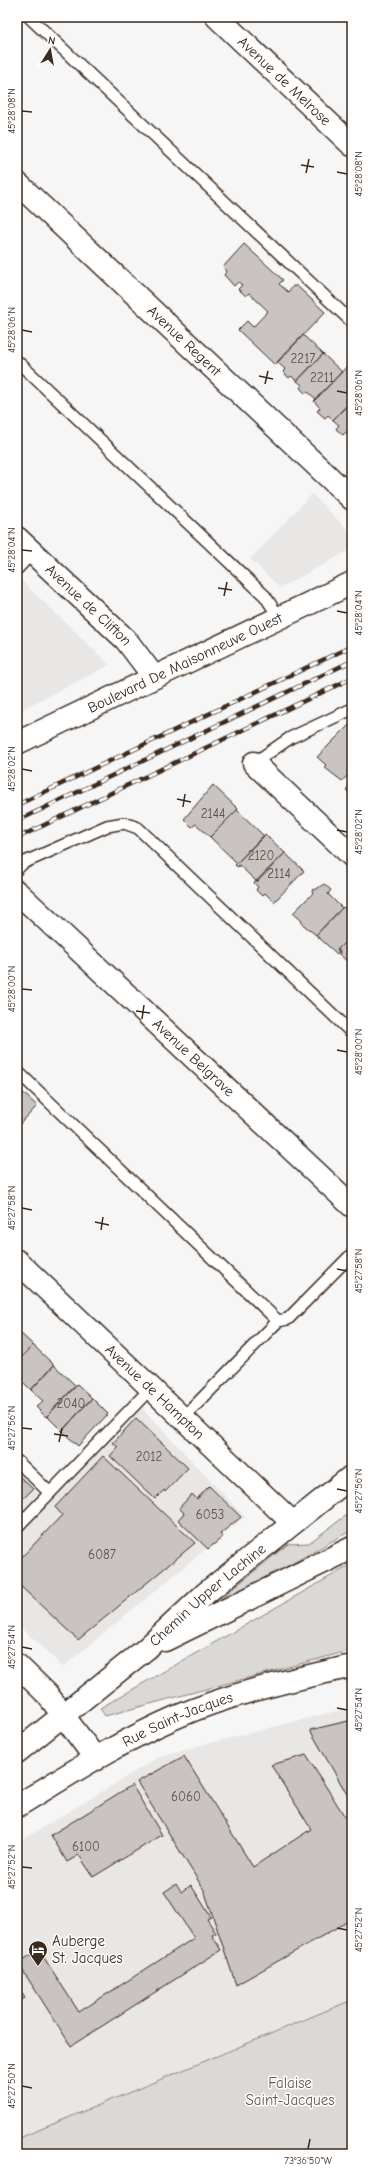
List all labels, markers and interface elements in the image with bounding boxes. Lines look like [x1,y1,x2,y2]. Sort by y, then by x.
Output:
north arrow [30,30,70,70]
street label: Avenue de Melrose [234,33,335,130]
text: N [47,34,57,48]
text: 45°28'08"N [6,88,18,134]
text: 45°28'08"N [353,151,365,197]
street label: Avenue Regent [144,302,226,380]
text: 45°28'06"N [6,307,18,353]
house number: 2217 [291,351,315,366]
house number: 2211 [310,370,334,385]
text: 45°28'06"N [353,370,365,416]
text: 45°28'04"N [6,527,18,573]
street label: Avenue de Clifton [42,560,136,649]
text: 45°28'04"N [353,590,365,636]
street label: Boulevard De Maisonneuve Ouest [85,608,286,717]
text: 45°28'02"N [6,746,18,792]
house number: 2144 [201,806,225,821]
text: 45°28'02"N [353,809,365,855]
house number: 2120 [248,848,274,863]
house number: 2114 [267,866,291,881]
text: 45°28'00"N [6,966,18,1012]
street label: Avenue Belgrave [149,1015,239,1101]
text: 45°28'00"N [353,1029,365,1075]
text: 45°27'58"N [6,1186,18,1230]
text: 45°27'58"N [353,1249,365,1293]
street label: Avenue de Hampton [101,1340,208,1443]
house number: 2040 [57,1396,86,1411]
text: 45°27'56"N [6,1406,18,1450]
house number: 2012 [136,1449,163,1464]
text: 45°27'56"N [353,1469,365,1513]
house number: 6053 [196,1507,224,1522]
street label: Chemin Upper Lachine [146,1539,270,1650]
house number: 6087 [88,1547,116,1562]
text: 45°27'54"N [6,1625,18,1669]
street label: Rue Saint-Jacques [119,1688,235,1751]
text: 45°27'54"N [353,1688,365,1732]
house number: 6060 [171,1789,201,1804]
house number: 6100 [72,1839,100,1854]
text: 45°27'52"N [6,1845,18,1889]
text: 45°27'52"N [353,1908,365,1952]
place label: Auberge St. Jacques [52,1932,123,1967]
hotel icon: Auberge St. Jacques [27,1939,49,1967]
text: 45°27'50"N [6,2063,18,2109]
park label: Falaise Saint-Jacques [245,2074,335,2109]
text: 73°36'50"W [284,2155,332,2167]

